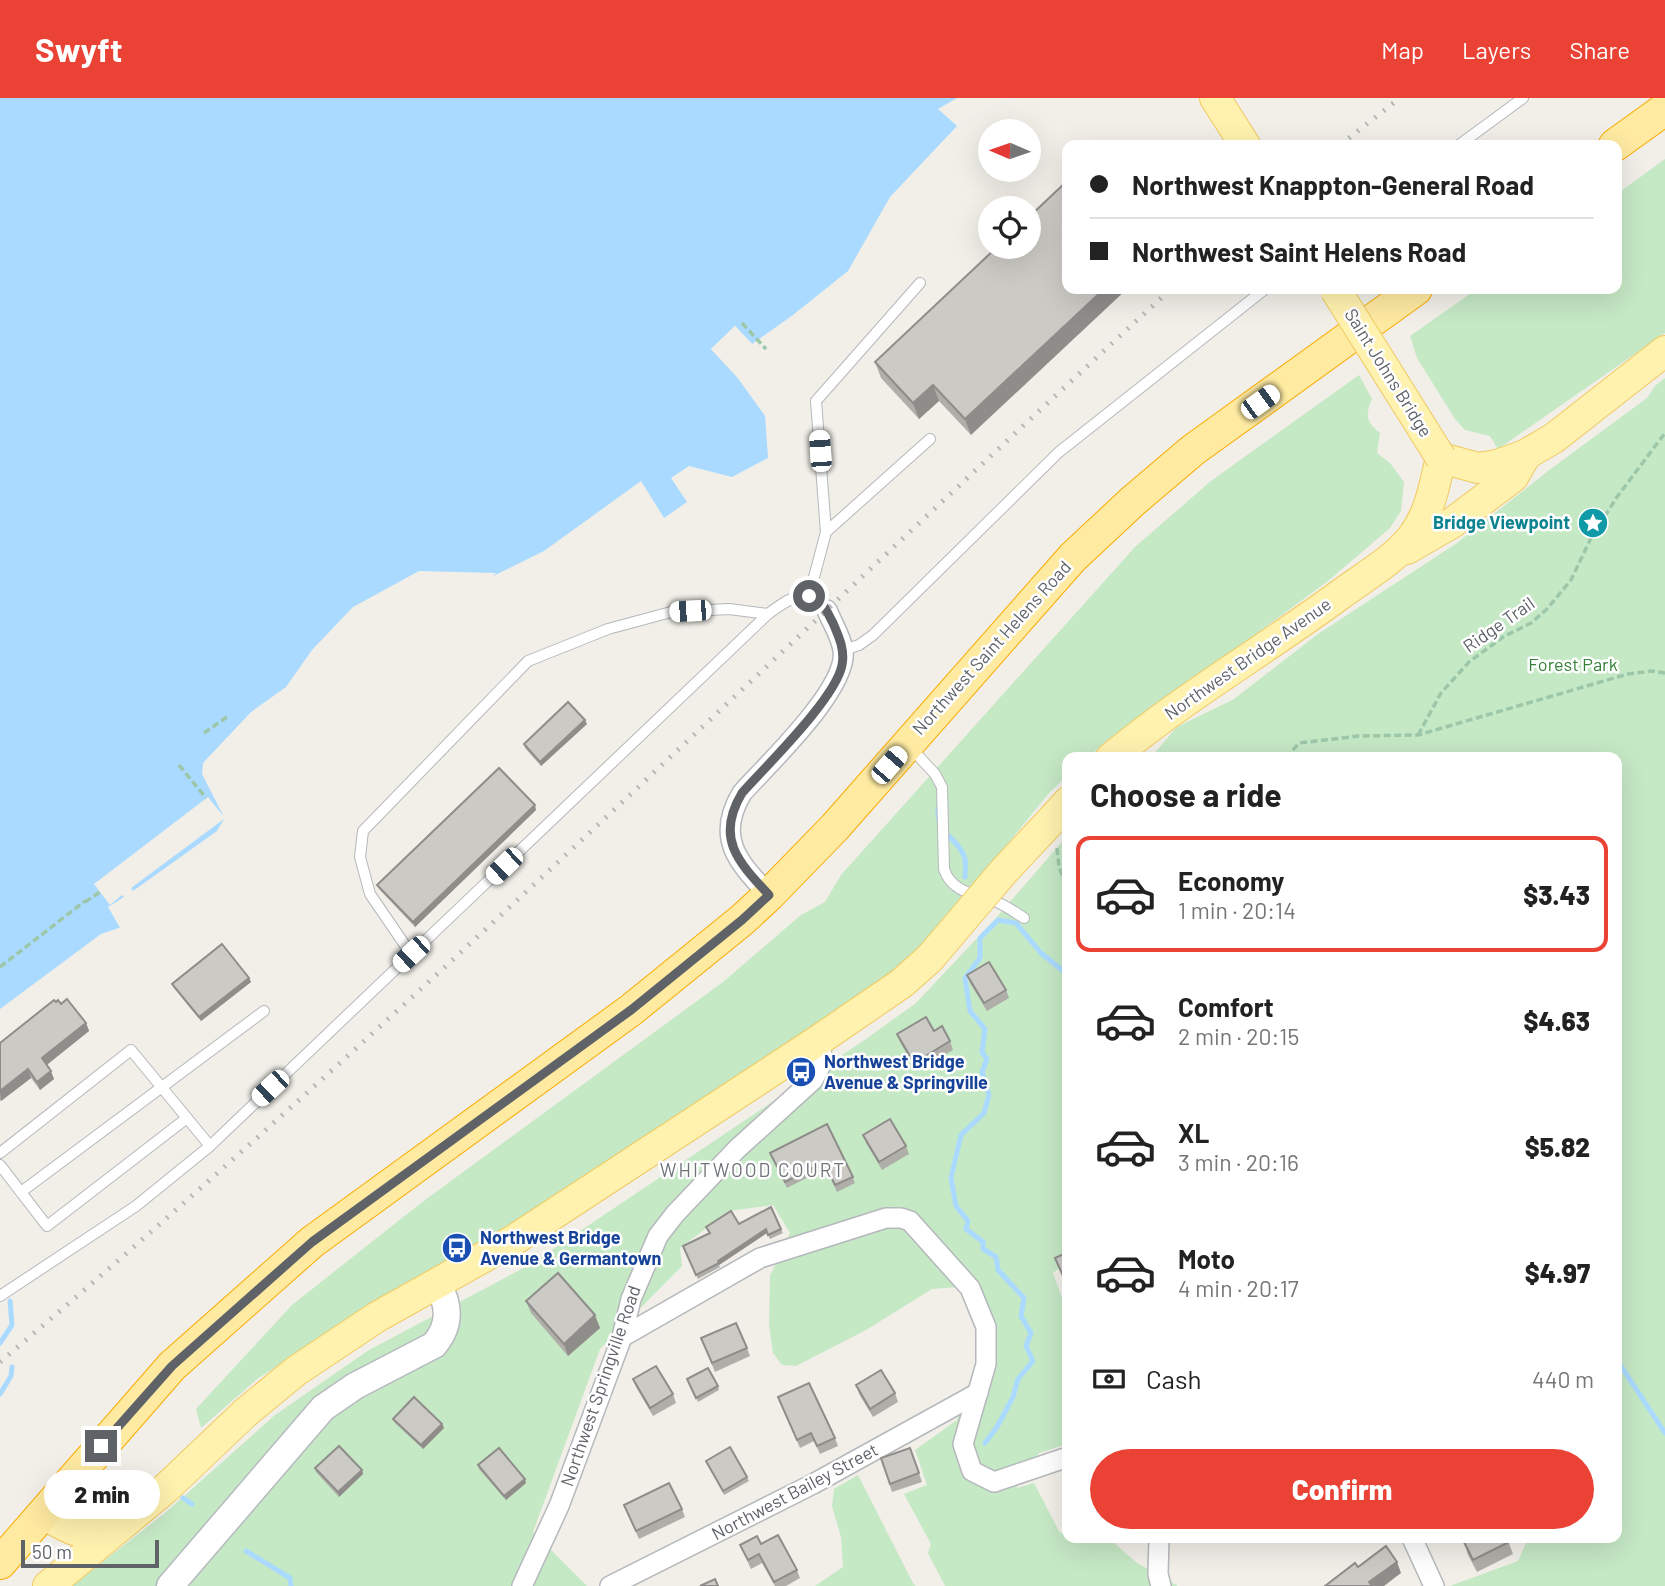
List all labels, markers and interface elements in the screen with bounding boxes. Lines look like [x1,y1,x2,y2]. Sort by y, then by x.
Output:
text: Swyft [35,29,122,69]
text: Map [1381,35,1424,64]
text: Layers [1462,35,1531,64]
text: Share [1569,35,1630,64]
north arrow [978,119,1041,182]
map controls [978,119,1041,259]
text: Northwest Knappton-General Road [1132,169,1534,200]
button: locate [978,196,1041,259]
text: Northwest Saint Helens Road [1132,236,1466,267]
street label: Saint Johns Bridge [1340,304,1437,441]
car [1237,381,1284,423]
car [809,429,832,473]
place icon: Bridge Viewpoint [1576,506,1610,540]
place label: Bridge Viewpoint [1433,511,1570,533]
street label: Northwest Saint Helens Road [907,556,1075,739]
route start [793,580,825,612]
street label: Northwest Bridge Avenue [1160,592,1335,724]
street label: Ridge Trail [1459,592,1538,657]
car [669,599,712,623]
park label: Forest Park [1528,653,1618,675]
car [868,742,911,788]
text: Choose a ride [1090,775,1282,813]
car [482,844,527,888]
icon: car [1094,863,1157,926]
text: Economy [1178,865,1284,896]
text: $3.43 [1523,879,1590,910]
text: 1 min · 20:14 [1178,896,1296,924]
car [389,932,434,976]
icon: car [1094,989,1157,1052]
text: Comfort [1178,991,1274,1022]
text: $4.63 [1523,1005,1590,1036]
text: 2 min · 20:15 [1178,1022,1299,1050]
place label: Northwest Bridge Avenue & Springville [824,1050,988,1093]
bus stop icon: Northwest Bridge Avenue & Springville [784,1055,818,1089]
car [248,1066,293,1110]
icon: car [1094,1115,1157,1178]
text: XL [1178,1117,1209,1148]
text: $5.82 [1525,1131,1590,1162]
text: 3 min · 20:16 [1178,1148,1299,1176]
district label: WHITWOOD COURT [660,1158,846,1181]
place label: Northwest Bridge Avenue & Germantown [480,1226,661,1269]
bus stop icon: Northwest Bridge Avenue & Germantown [440,1231,474,1265]
icon: car [1094,1241,1157,1304]
text: Moto [1178,1243,1235,1274]
text: $4.97 [1525,1257,1590,1288]
text: 4 min · 20:17 [1178,1274,1299,1302]
street label: Northwest Springville Road [555,1282,645,1489]
icon: cash [1090,1360,1128,1398]
text: Cash [1146,1363,1201,1394]
text: 440 m [1532,1365,1594,1393]
route end [85,1430,117,1462]
street label: Northwest Bailey Street [708,1438,881,1544]
button: Confirm [1090,1449,1594,1529]
callout: 2 min [43,1470,159,1520]
text: 2 min [74,1480,130,1508]
scale bar [21,1537,159,1569]
text: 50 m [32,1540,72,1563]

